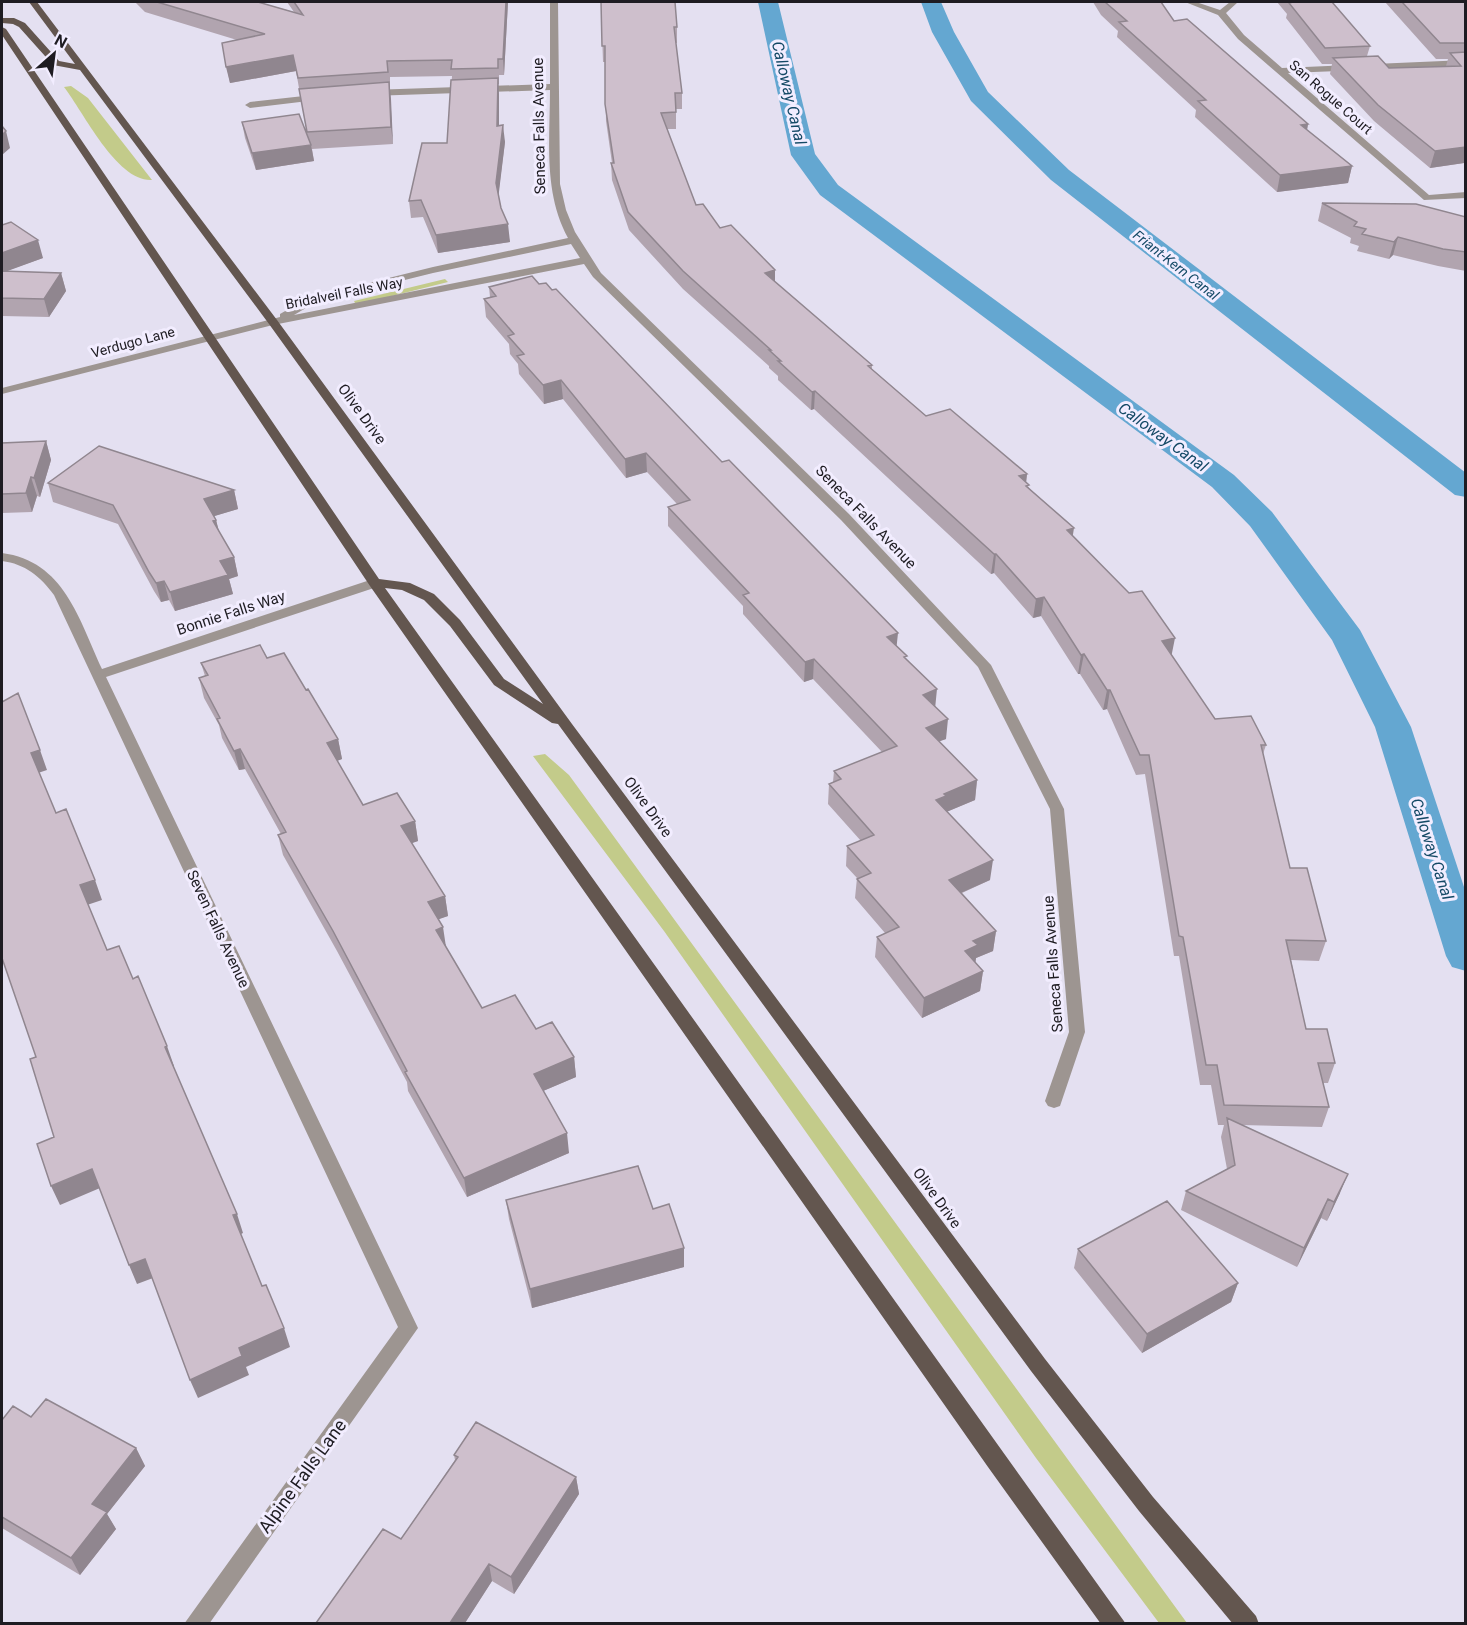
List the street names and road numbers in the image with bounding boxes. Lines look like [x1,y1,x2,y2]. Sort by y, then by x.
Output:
street label: Seneca Falls Avenue [529,57,549,195]
street label: San Rogue Court [1286,57,1376,138]
street label: Bridalveil Falls Way [284,274,404,312]
street label: Verdugo Lane [89,323,177,361]
street label: Olive Drive [334,380,390,448]
street label: Seneca Falls Avenue [812,462,920,572]
street label: Bonnie Falls Way [174,587,288,639]
street label: Olive Drive [620,773,676,841]
street label: Seven Falls Avenue [183,867,253,991]
street label: Seneca Falls Avenue [1039,895,1067,1033]
street label: Olive Drive [909,1164,965,1232]
street label: Alpine Falls Lane [254,1415,350,1537]

